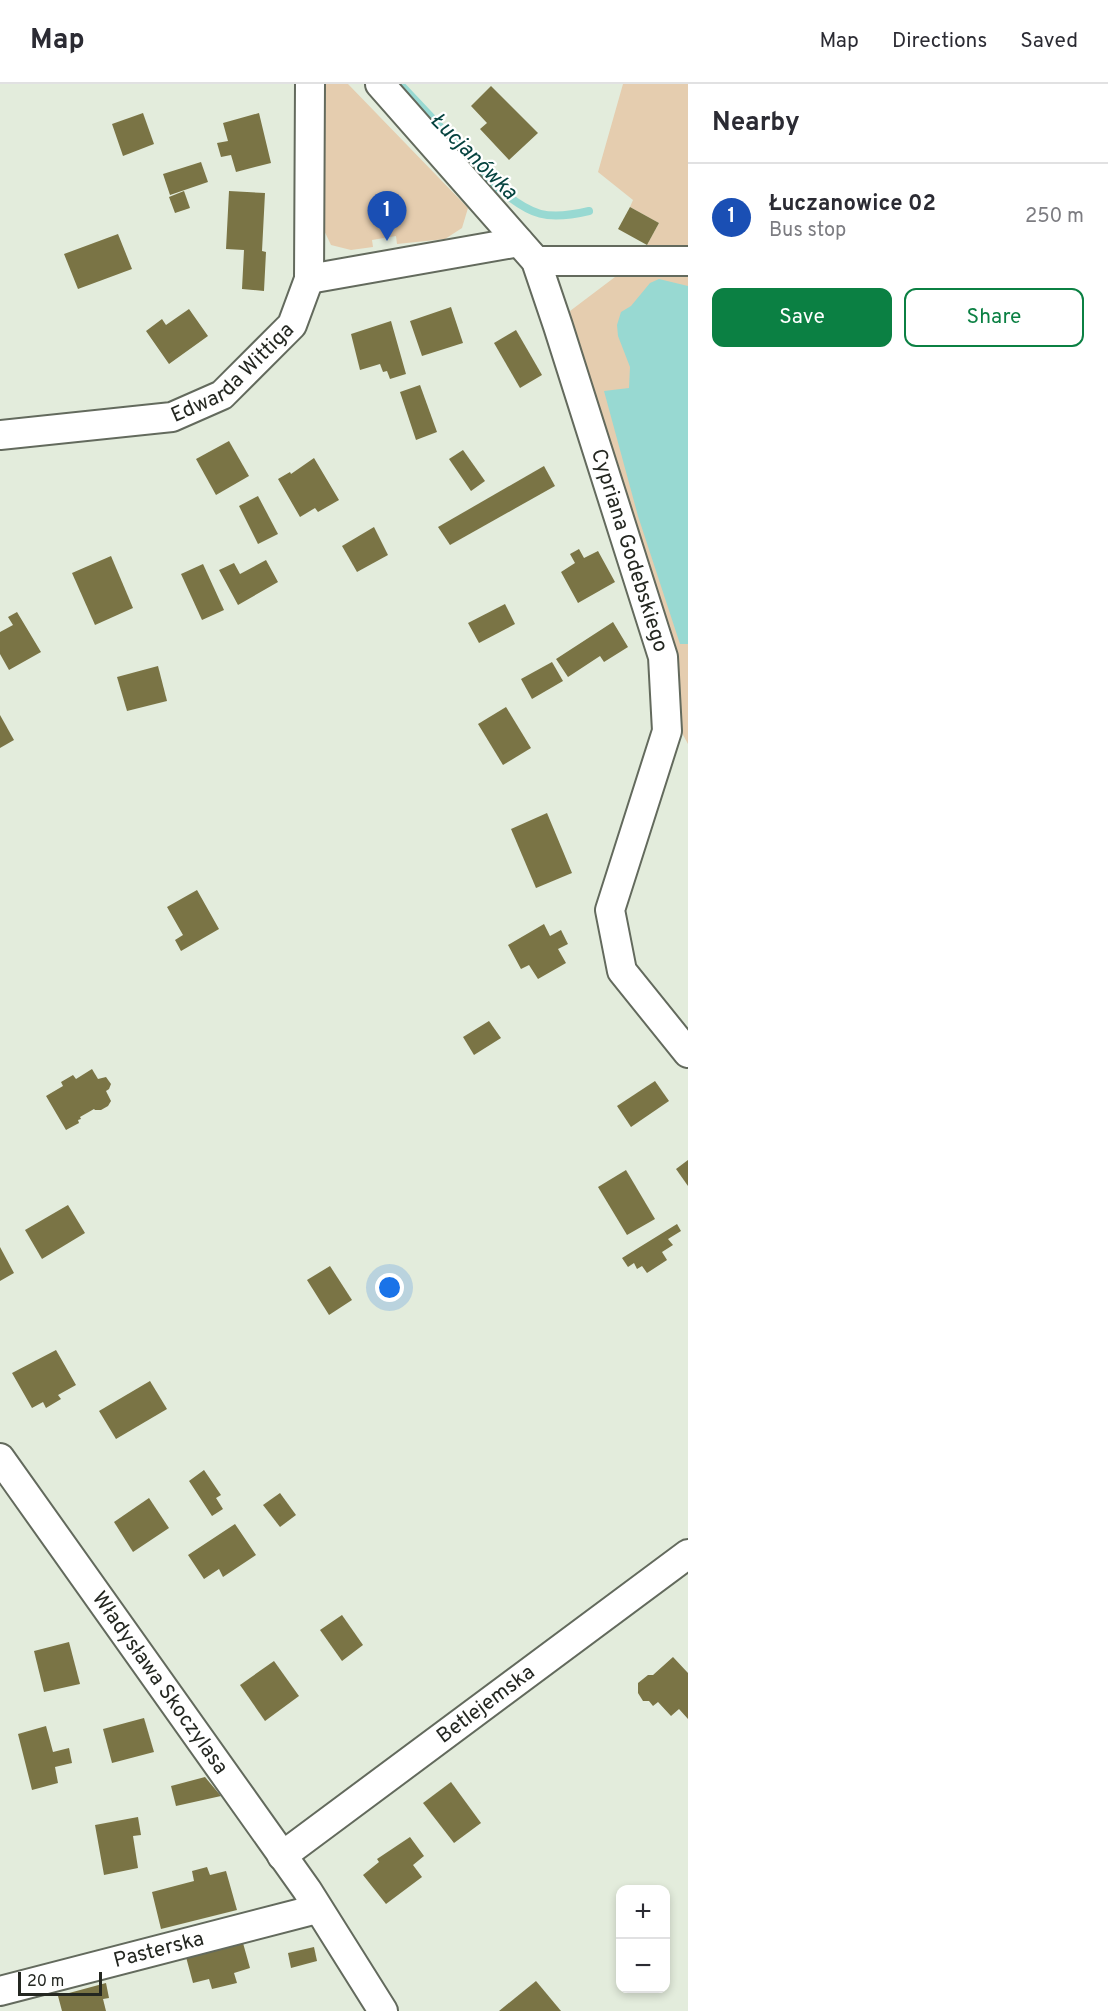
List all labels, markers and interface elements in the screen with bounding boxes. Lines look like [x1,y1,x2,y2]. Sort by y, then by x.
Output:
text: Map [30,23,85,59]
text: Map [819,28,859,55]
text: Directions [892,28,987,55]
text: Saved [1020,28,1078,55]
text: Nearby [712,107,800,140]
water label: Łucjanówka [424,108,523,207]
text: Łuczanowice 02 [769,191,936,218]
pin: 1 [368,192,406,241]
text: 1 [728,204,736,230]
text: 250 m [1025,204,1084,230]
text: Bus stop [769,218,846,244]
button: Save [712,288,892,347]
button: Share [904,288,1084,347]
street label: Edwarda Wittiga [167,317,300,429]
street label: Cypriana Godebskiego [584,445,674,655]
your location [375,1273,404,1302]
street label: Władysława Skoczylasa [86,1586,234,1780]
street label: Betlejemska [431,1659,540,1750]
map controls [616,1885,670,1993]
button: + [616,1885,670,1939]
street label: Pasterska [111,1925,207,1975]
button: − [616,1939,670,1993]
scale bar [18,1969,102,1996]
text: 20 m [27,1972,64,1992]

